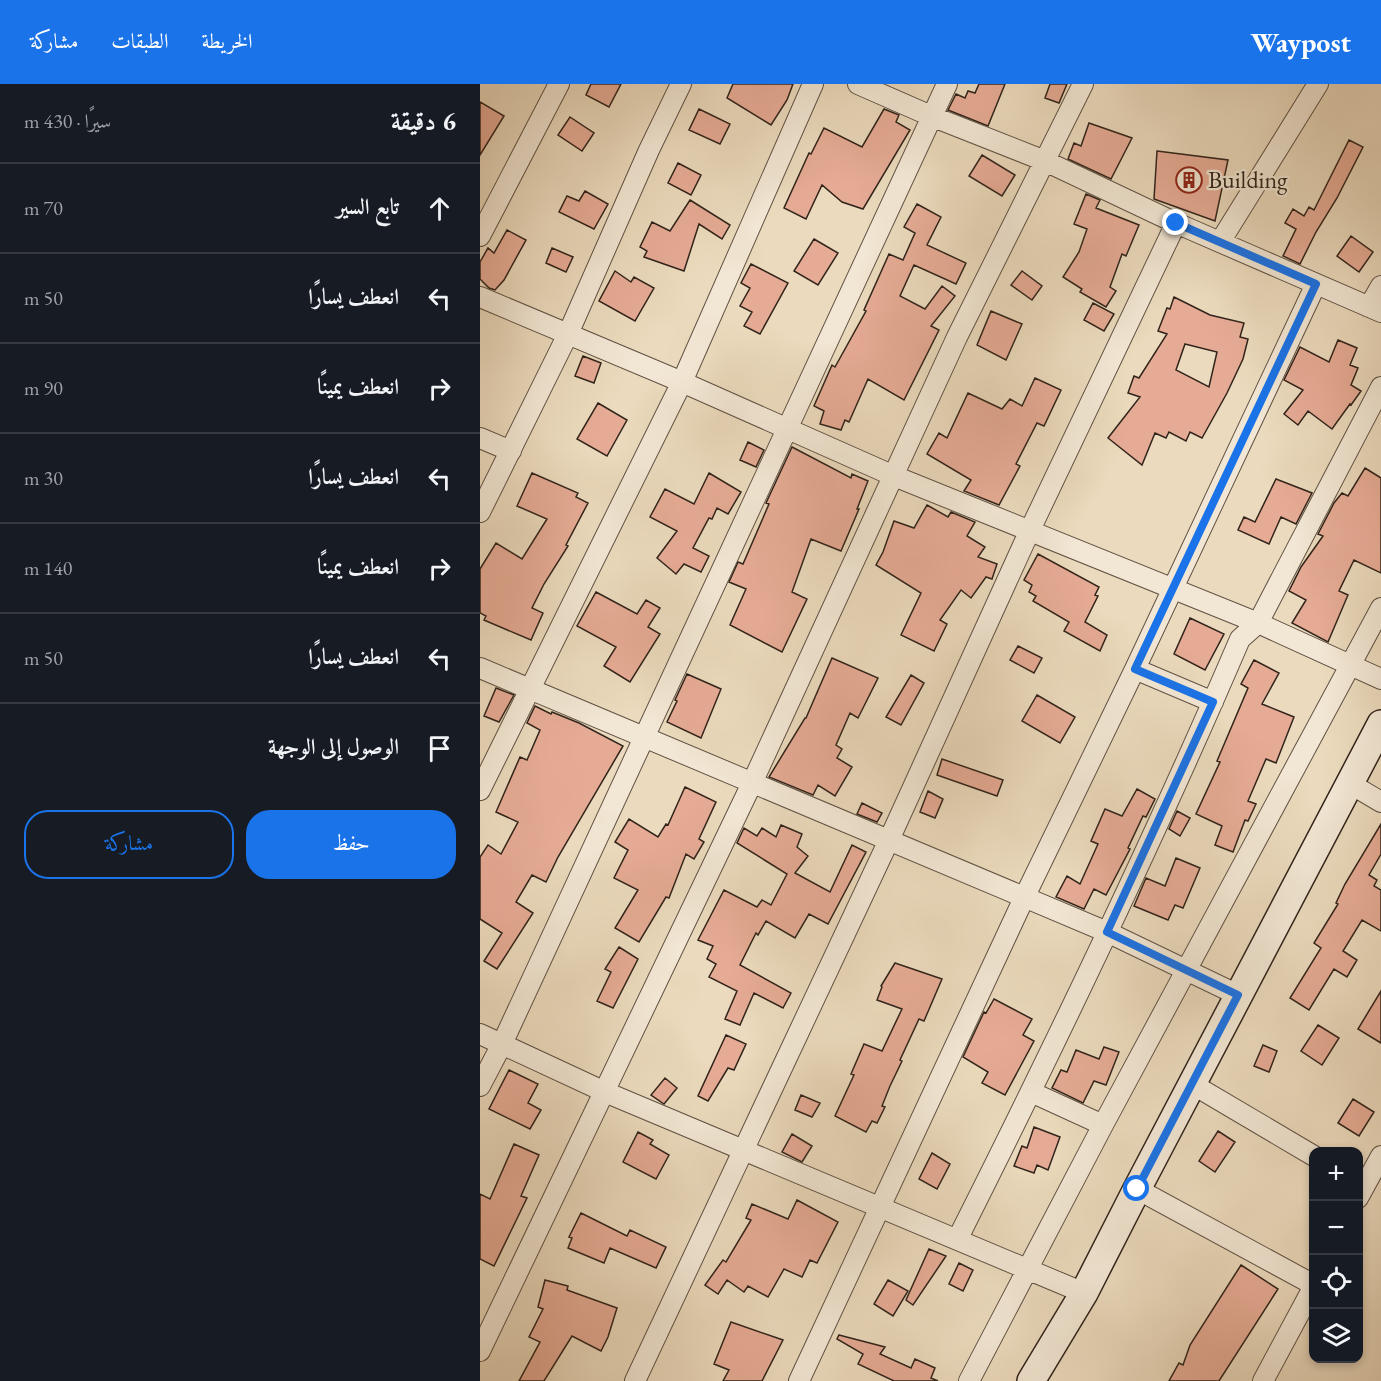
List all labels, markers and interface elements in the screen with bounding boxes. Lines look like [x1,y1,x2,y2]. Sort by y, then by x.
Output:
text: Waypost [1250,24,1351,60]
text: مشاركة [30,27,78,54]
text: الطبقات [111,27,168,54]
text: الخريطة [201,27,253,54]
text: 6 دقيقة [391,104,456,138]
text: سيرًا · 430 m [24,108,111,134]
place label: Building [1208,164,1288,195]
building icon: Building [1174,165,1204,195]
text: تابع السير [336,192,399,221]
icon: ahead [423,192,456,225]
text: 70 m [24,195,63,221]
route end [1162,209,1188,235]
text: انعطف يسارًا [308,282,399,311]
icon: left [423,282,456,315]
text: 50 m [24,285,63,311]
text: انعطف يمينًا [317,372,399,401]
icon: right [423,372,456,405]
text: 90 m [24,375,63,401]
text: انعطف يسارًا [308,462,399,491]
icon: left [423,462,456,495]
text: 30 m [24,465,63,491]
text: انعطف يمينًا [317,552,399,581]
icon: right [423,552,456,585]
text: 140 m [24,555,72,581]
text: انعطف يسارًا [308,642,399,671]
icon: left [423,642,456,675]
text: 50 m [24,645,63,671]
text: الوصول إلى الوجهة [268,732,399,761]
icon: arrive [423,732,456,765]
button: مشاركة [24,810,234,879]
button: حفظ [246,810,456,879]
map controls [1309,1147,1363,1363]
button: + [1309,1147,1363,1201]
route start [1123,1175,1149,1201]
button: − [1309,1201,1363,1255]
button: locate [1309,1255,1363,1309]
button: layers [1309,1309,1363,1363]

